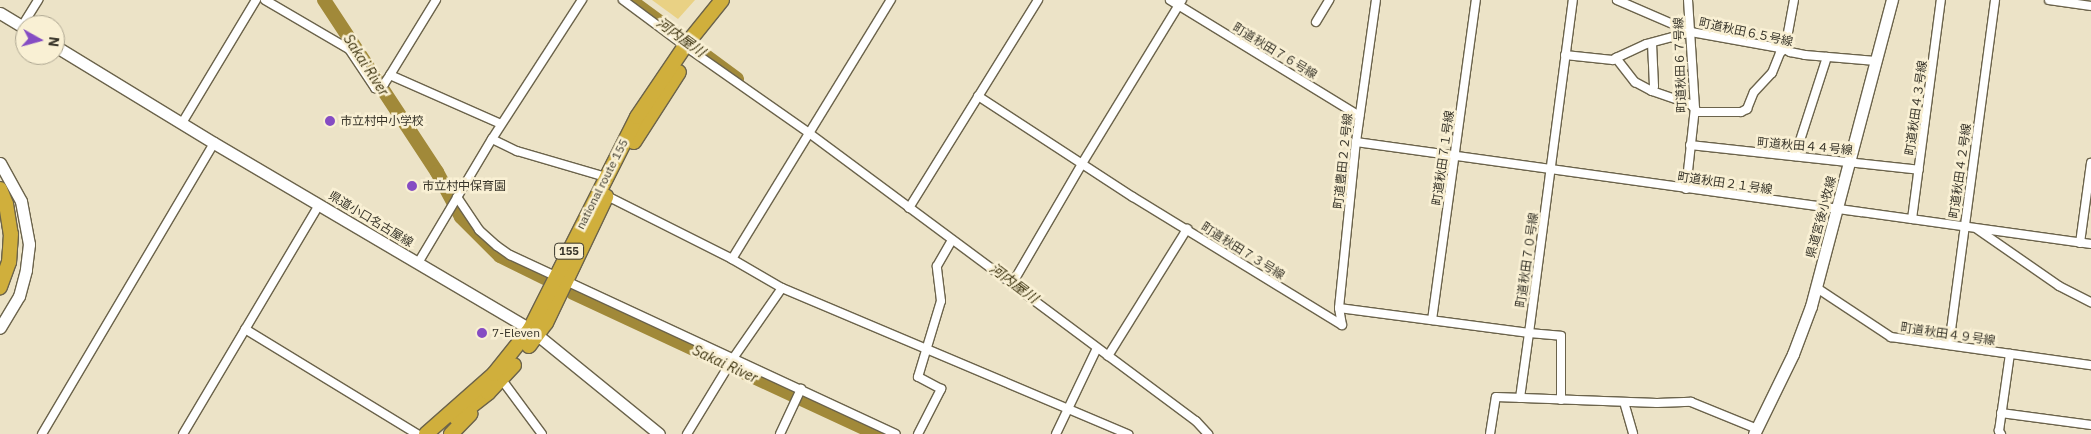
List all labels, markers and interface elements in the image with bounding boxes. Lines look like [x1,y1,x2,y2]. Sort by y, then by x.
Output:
water label: 河内屋川 [653,14,709,60]
north arrow [15,15,65,65]
street label: 町道秋田６５号線 [1698,15,1794,49]
street label: 町道秋田６７号線 [1671,17,1689,113]
street label: 町道秋田７６号線 [1230,20,1320,82]
water label: Sakai River [340,31,392,99]
text: N [44,36,63,48]
street label: 町道秋田４３号線 [1902,59,1930,157]
street label: 町道秋田７１号線 [1429,109,1457,207]
street label: 町道豊田２２号線 [1331,113,1355,209]
place label: 市立村中小学校 [340,114,424,128]
marker: 市立村中小学校 [324,115,336,127]
street label: 町道秋田４２号線 [1946,122,1974,220]
street label: 町道秋田４４号線 [1757,135,1853,157]
street label: national route 155 [573,136,631,232]
street label: 町道秋田２１号線 [1676,169,1774,197]
street label: 県道宮後小牧線 [1803,175,1839,259]
place label: 市立村中保育園 [422,179,506,193]
marker: 市立村中保育園 [406,180,418,192]
street label: 県道小口名古屋線 [326,188,416,250]
street label: 町道秋田７０号線 [1513,211,1541,309]
street label: 町道秋田７３号線 [1198,219,1288,283]
road number: 155 [554,242,584,260]
water label: 河内屋川 [987,259,1041,307]
street label: 町道秋田４９号線 [1899,320,1997,348]
place label: 7-Eleven [492,326,540,340]
marker: 7-Eleven [476,327,488,339]
water label: Sakai River [690,342,760,386]

